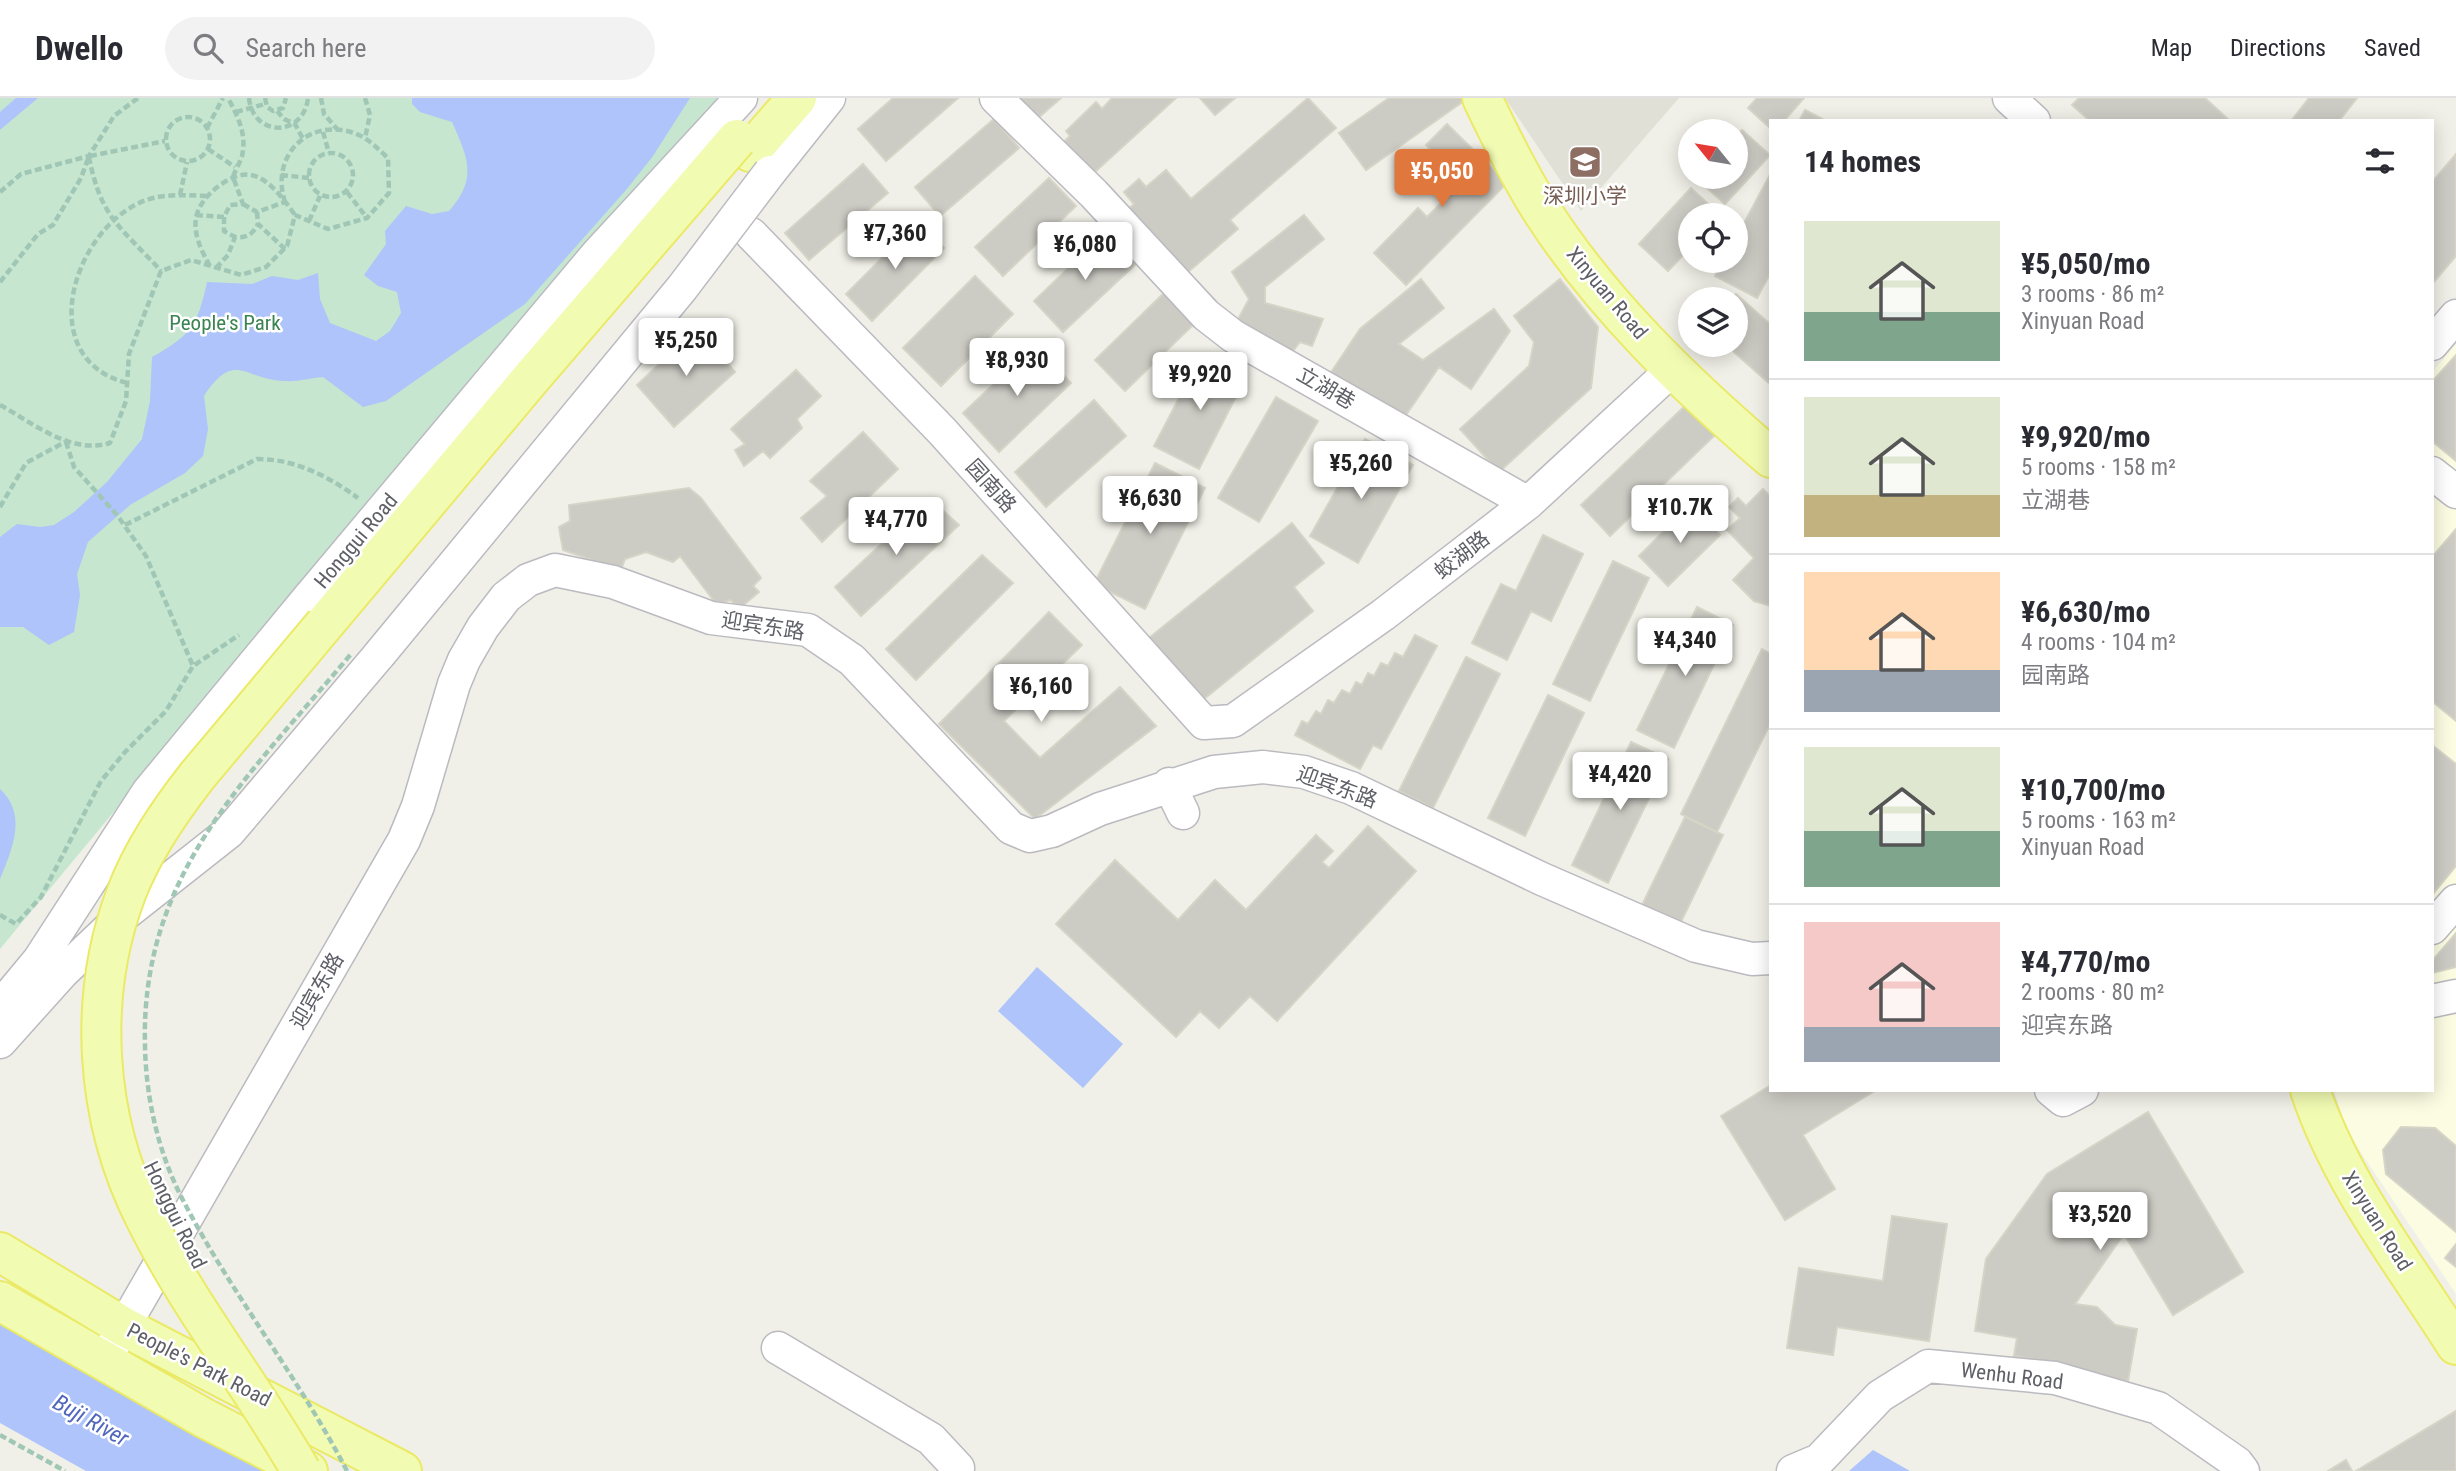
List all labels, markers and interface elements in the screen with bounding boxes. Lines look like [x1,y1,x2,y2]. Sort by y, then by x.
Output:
search box [165,17,655,80]
text: Dwello [35,29,123,68]
icon: search [189,29,227,67]
text: Search here [245,33,366,63]
text: Map [2151,34,2192,62]
text: Directions [2230,34,2326,62]
text: Saved [2364,34,2421,62]
north arrow [1678,119,1748,189]
map controls [1678,119,1748,357]
icon: filters [2361,142,2399,180]
school or university icon: 深圳小学 [1566,143,1604,181]
text: 14 homes [1804,144,1921,179]
pin: ¥5,050 [1385,150,1499,209]
text: ¥5,050 [1410,158,1474,185]
place label: 深圳小学 [1543,184,1627,208]
button: locate [1678,203,1748,273]
pin: ¥7,360 [838,212,952,271]
text: ¥7,360 [863,220,927,247]
pin: ¥6,080 [1028,222,1142,282]
text: ¥6,080 [1053,231,1117,258]
street label: Xinyuan Road [1562,242,1652,344]
text: ¥5,050/mo [2021,246,2150,281]
icon: home [1860,249,1944,333]
text: 3 rooms · 86 m² [2021,281,2164,308]
button: layers [1678,287,1748,357]
text: Xinyuan Road [2021,308,2144,335]
park label: People's Park [169,311,281,335]
pin: ¥5,250 [629,318,743,378]
text: ¥5,250 [654,327,718,354]
pin: ¥8,930 [960,338,1074,398]
text: ¥8,930 [985,347,1049,374]
pin: ¥9,920 [1143,352,1257,412]
text: ¥9,920 [1168,361,1232,388]
street label: 立湖巷 [1293,362,1359,414]
text: ¥9,920/mo [2021,419,2150,454]
icon: home [1860,425,1944,509]
pin: ¥5,260 [1304,442,1418,501]
text: ¥5,260 [1329,450,1393,477]
text: 5 rooms · 158 m² [2021,454,2176,481]
street label: 园南路 [961,455,1021,517]
pin: ¥6,630 [1093,476,1207,536]
text: ¥6,630 [1118,485,1182,512]
pin: ¥10.7K [1623,486,1737,545]
text: 立湖巷 [2021,487,2090,514]
street label: Honggui Road [309,489,403,593]
text: ¥10.7K [1647,494,1713,521]
pin: ¥4,770 [839,498,953,557]
text: ¥4,770 [864,506,928,533]
street label: 蛟湖路 [1430,526,1494,584]
text: ¥6,630/mo [2021,594,2150,629]
icon: home [1860,600,1944,684]
street label: 迎宾东路 [720,608,806,644]
pin: ¥4,340 [1628,618,1742,678]
text: ¥4,340 [1653,627,1717,654]
text: 4 rooms · 104 m² [2021,629,2176,656]
text: 园南路 [2021,662,2090,689]
pin: ¥6,160 [984,664,1098,724]
text: ¥6,160 [1009,673,1073,700]
pin: ¥4,420 [1563,752,1677,812]
street label: 迎宾东路 [1293,761,1381,813]
text: ¥4,420 [1588,761,1652,788]
text: ¥10,700/mo [2021,772,2166,807]
icon: home [1860,775,1944,859]
text: 5 rooms · 163 m² [2021,807,2176,834]
text: Xinyuan Road [2021,834,2144,861]
text: ¥4,770/mo [2021,944,2150,979]
street label: 迎宾东路 [286,949,348,1033]
icon: home [1860,950,1944,1034]
text: 2 rooms · 80 m² [2021,979,2164,1006]
text: 迎宾东路 [2021,1012,2113,1039]
street label: Honggui Road [139,1157,211,1273]
street label: Xinyuan Road [2337,1167,2417,1275]
pin: ¥3,520 [2043,1192,2157,1252]
text: ¥3,520 [2068,1201,2132,1228]
street label: People's Park Road [123,1318,275,1412]
street label: Wenhu Road [1959,1358,2065,1394]
water label: Buji River [48,1389,134,1453]

